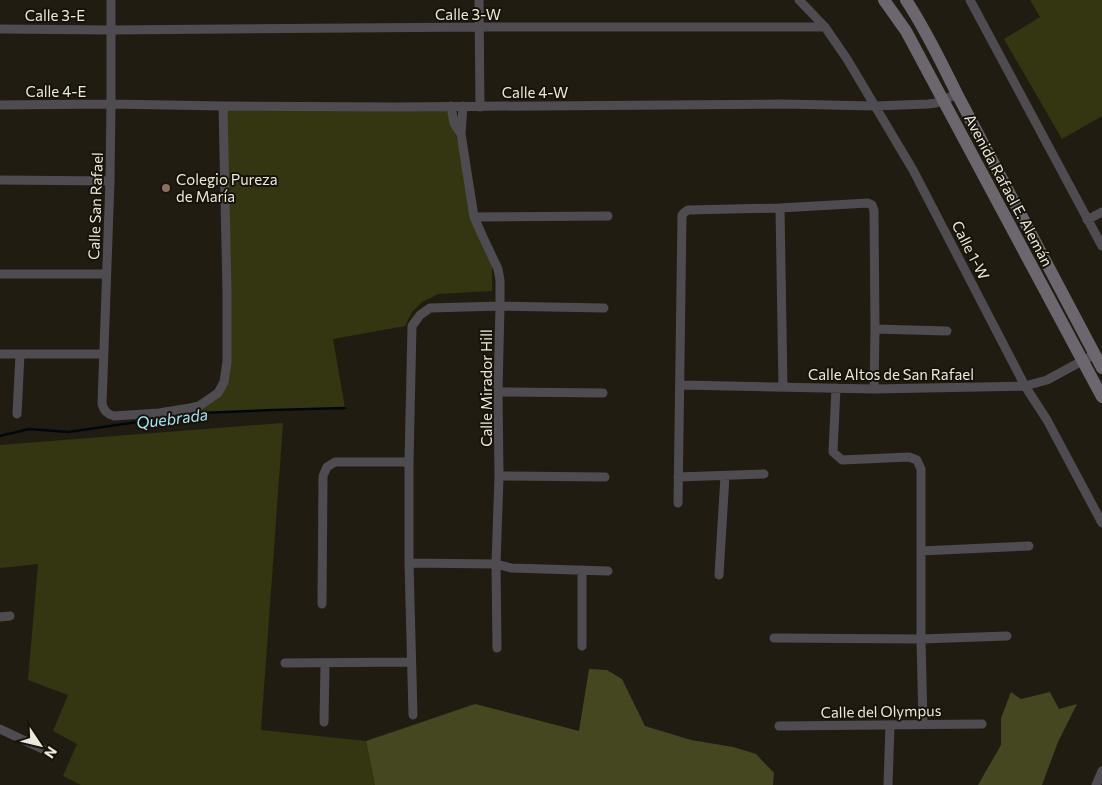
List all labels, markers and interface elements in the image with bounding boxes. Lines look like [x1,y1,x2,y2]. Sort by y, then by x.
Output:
street label: Calle 3-W [435,5,501,23]
street label: Calle 3-E [25,6,85,24]
street label: Calle 4-E [26,82,86,100]
street label: Calle 4-W [502,83,568,101]
street label: Avenida Rafael E. Alemán [961,111,1057,269]
street label: Calle San Rafael [84,152,106,260]
place label: Colegio Pureza de María [176,170,278,205]
marker: Colegio Pureza de María [160,182,172,194]
street label: Calle 1-W [948,217,994,283]
street label: Calle Mirador Hill [477,329,495,447]
street label: Calle Altos de San Rafael [808,365,974,383]
water label: Quebrada [135,404,209,432]
street label: Calle del Olympus [820,701,942,721]
north arrow [15,720,65,770]
text: N [41,744,61,762]

